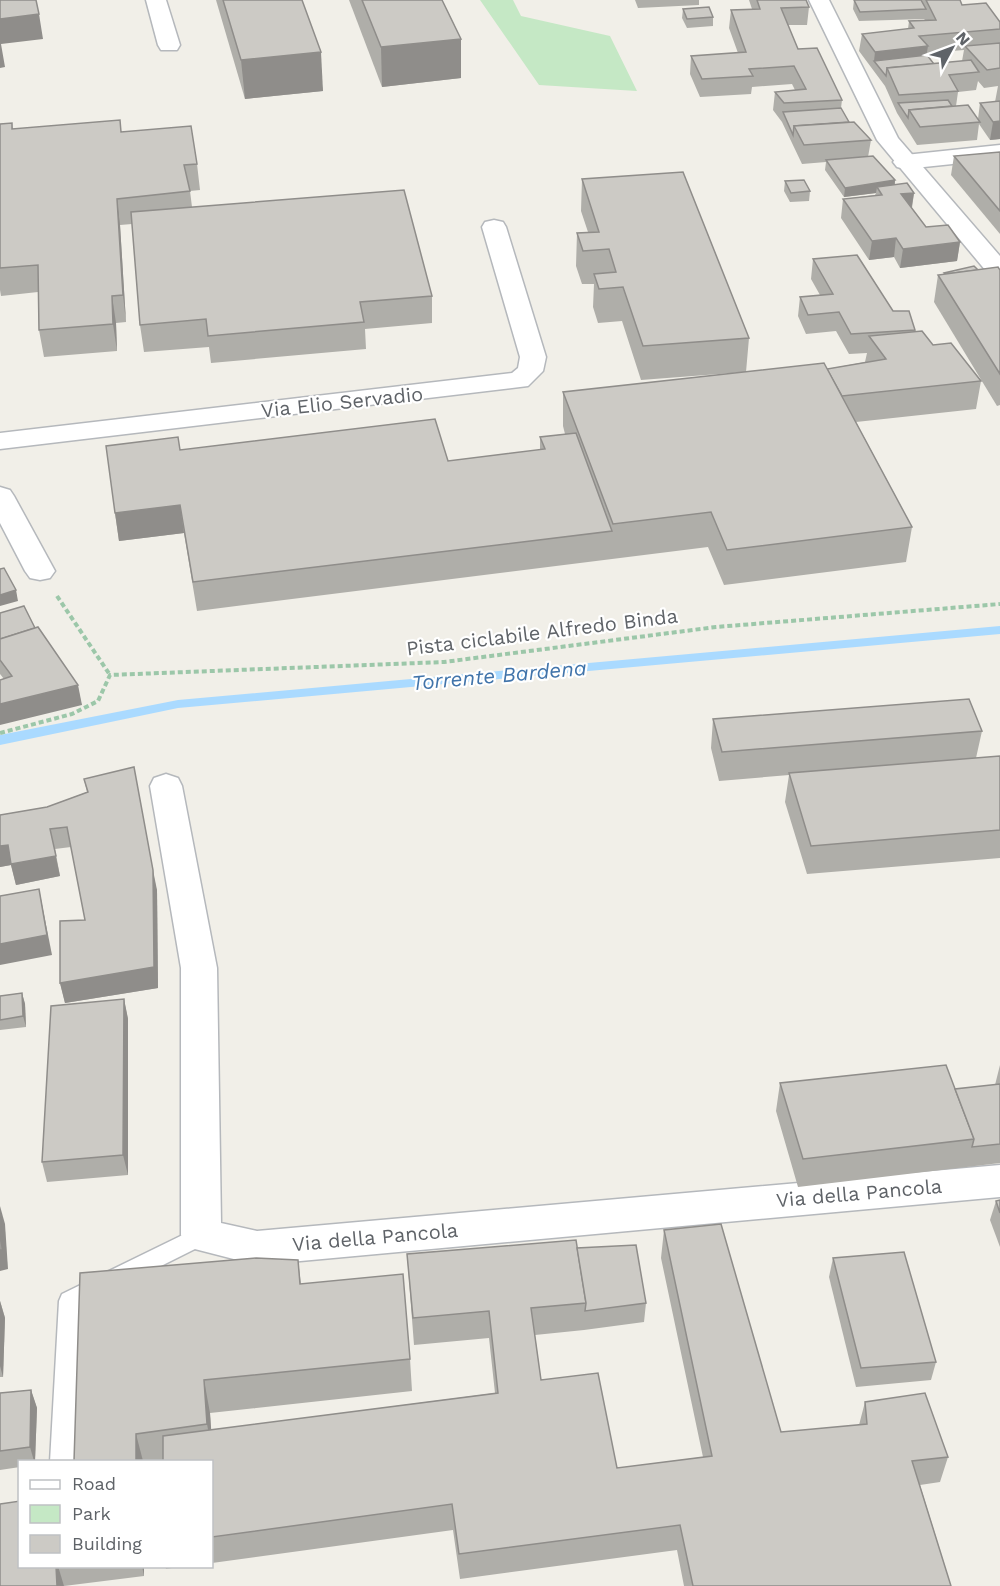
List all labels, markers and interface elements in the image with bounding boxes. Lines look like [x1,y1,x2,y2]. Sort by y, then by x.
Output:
north arrow [922,18,982,78]
text: N [952,28,974,49]
street label: Via Elio Servadio [260,382,424,422]
street label: Pista ciclabile Alfredo Binda [405,603,679,661]
water label: Torrente Bardena [410,655,588,695]
street label: Via della Pancola [775,1174,943,1212]
street label: Via della Pancola [291,1218,459,1256]
legend [18,1460,213,1568]
text: Road [72,1473,116,1494]
text: Park [72,1503,111,1524]
text: Building [72,1533,142,1554]

